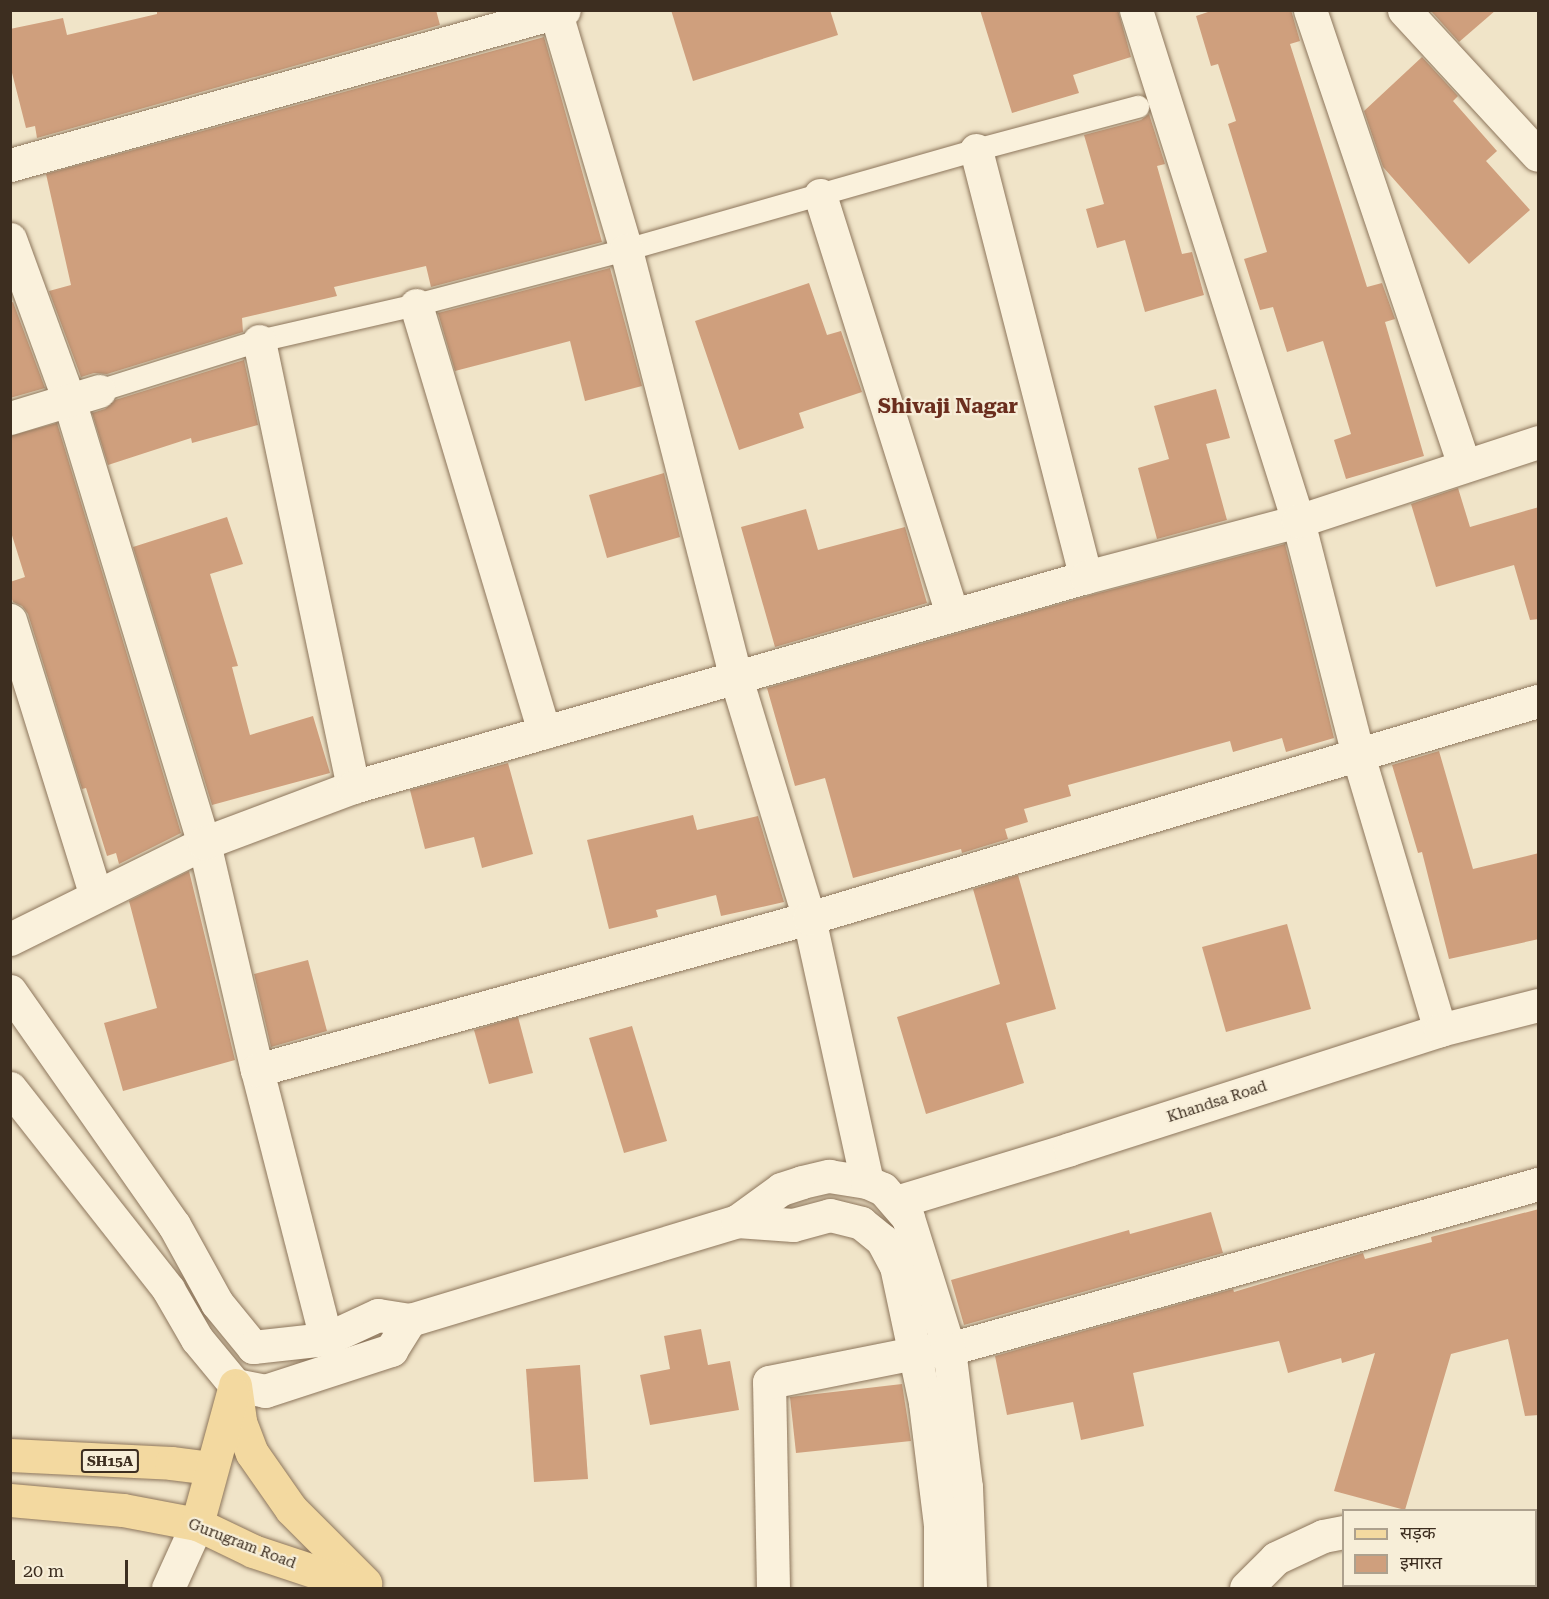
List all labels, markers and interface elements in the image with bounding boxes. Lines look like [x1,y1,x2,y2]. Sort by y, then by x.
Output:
district label: Shivaji Nagar [878,393,1018,419]
street label: Khandsa Road [1165,1077,1269,1127]
road number: SH15A [80,1450,140,1472]
legend [1342,1509,1537,1587]
street label: Gurugram Road [186,1515,298,1573]
text: सड़क [1400,1522,1436,1543]
scale bar [15,1548,130,1586]
text: इमारत [1400,1552,1442,1573]
text: 20 m [23,1560,64,1581]

